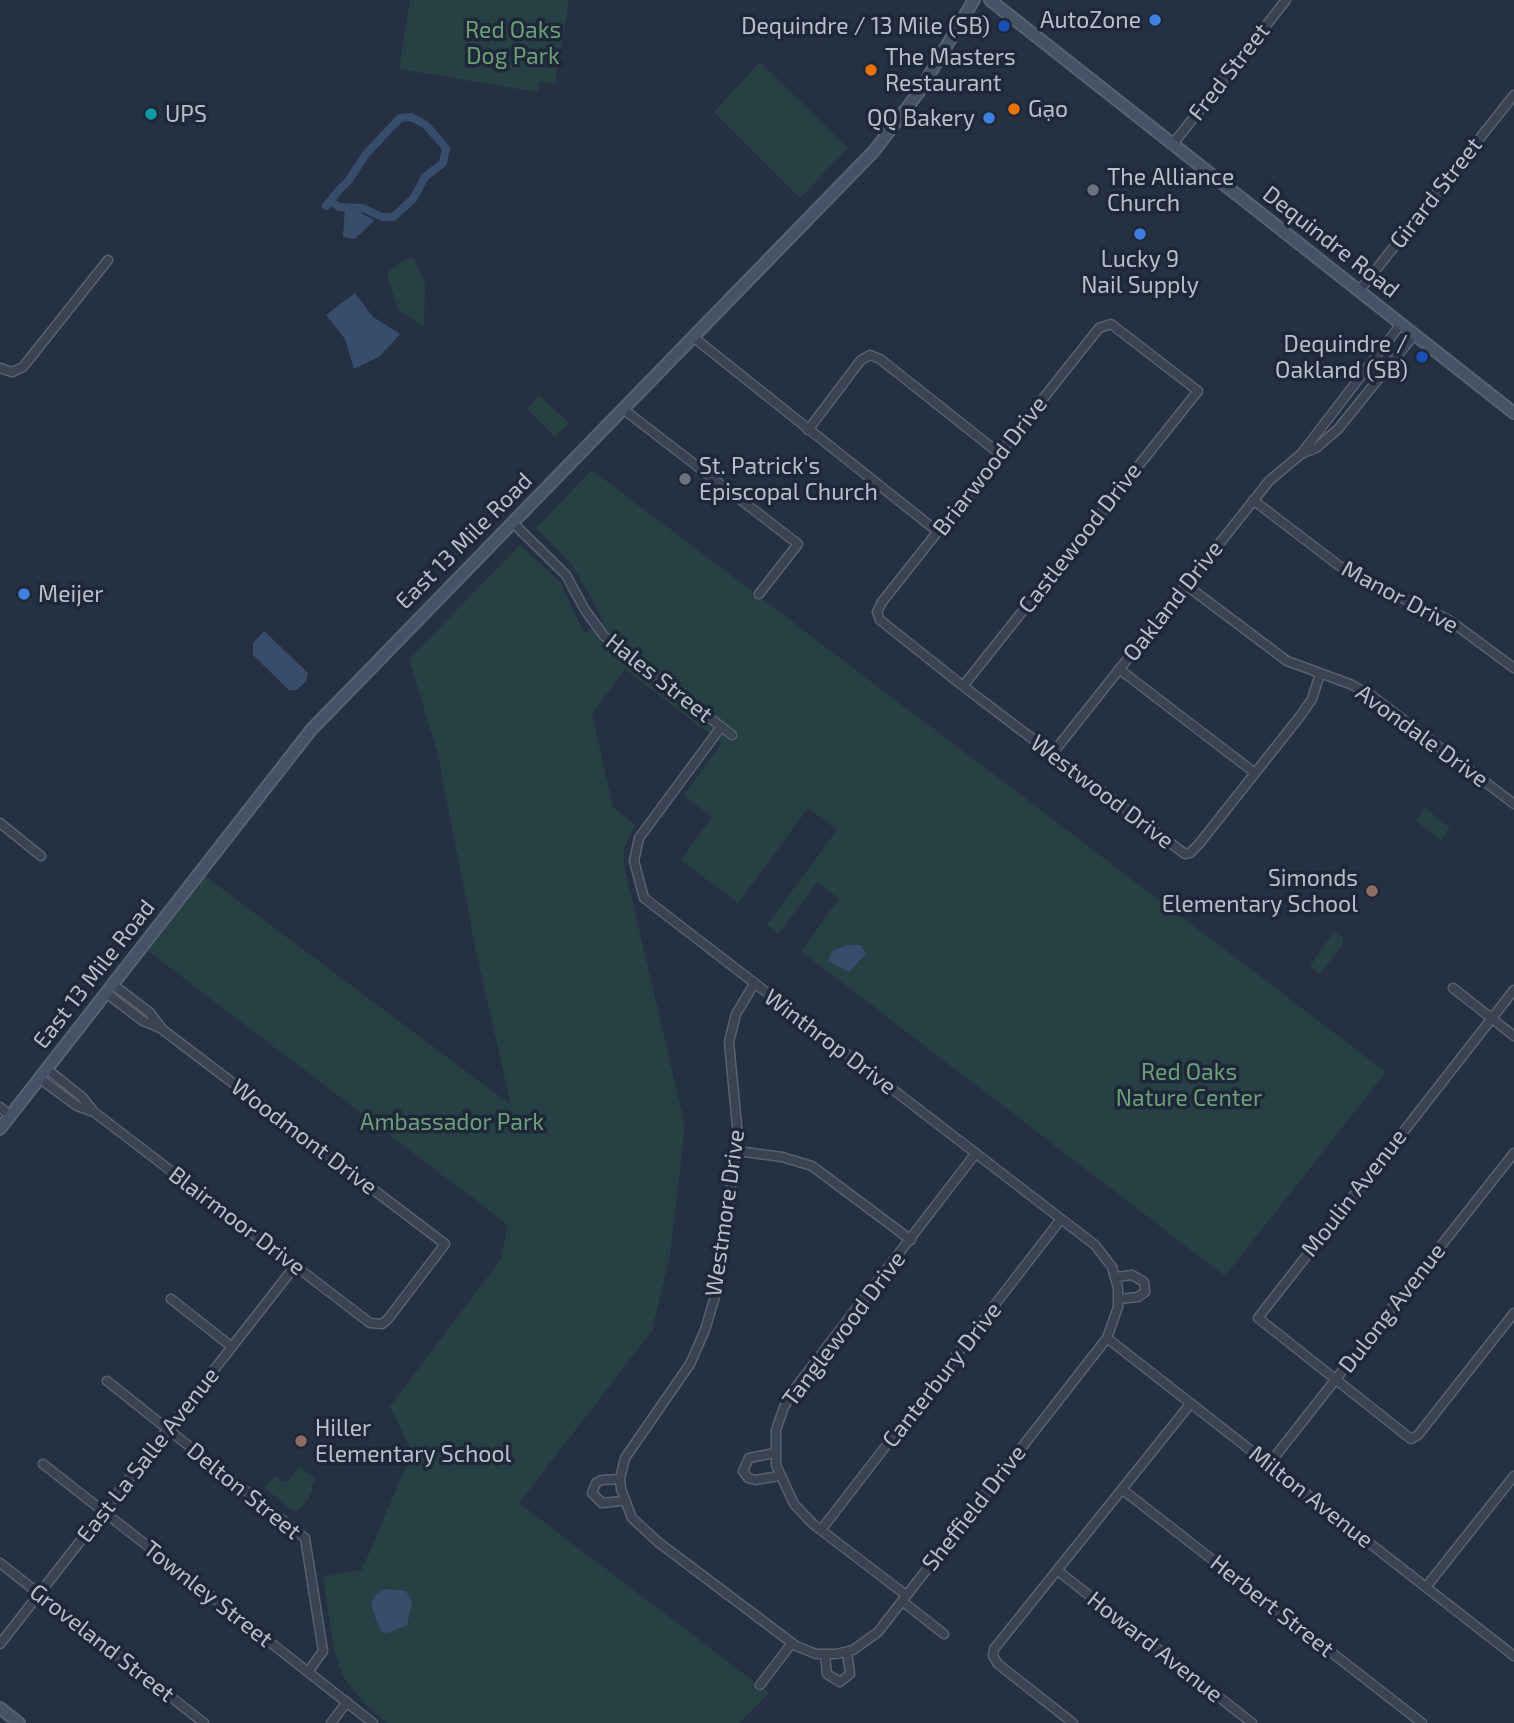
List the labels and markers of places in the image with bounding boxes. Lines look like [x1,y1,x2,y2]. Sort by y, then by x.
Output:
place label: AutoZone [1040,6,1141,34]
place label: Dequindre / 13 Mile (SB) [741,12,990,40]
marker: AutoZone [1147,12,1163,28]
marker: Dequindre / 13 Mile (SB) [996,18,1012,34]
place label: The Masters Restaurant [885,43,1016,97]
marker: The Masters Restaurant [863,62,879,78]
place label: Gạo [1028,95,1068,123]
place label: UPS [165,100,207,128]
marker: Gạo [1006,101,1022,117]
place label: QQ Bakery [867,104,975,132]
marker: UPS [143,106,159,122]
marker: QQ Bakery [981,110,997,126]
place label: The Alliance Church [1107,163,1234,217]
marker: The Alliance Church [1085,182,1101,198]
marker: Lucky 9 Nail Supply [1132,226,1148,242]
place label: Lucky 9 Nail Supply [1081,245,1199,299]
place label: Dequindre / Oakland (SB) [1275,330,1408,384]
marker: Dequindre / Oakland (SB) [1414,349,1430,365]
place label: St. Patrick's Episcopal Church [699,452,878,506]
marker: St. Patrick's Episcopal Church [677,471,693,487]
place label: Meijer [38,580,104,608]
marker: Meijer [16,586,32,602]
place label: Simonds Elementary School [1162,864,1358,918]
marker: Simonds Elementary School [1364,883,1380,899]
place label: Hiller Elementary School [315,1414,511,1468]
marker: Hiller Elementary School [293,1433,309,1449]

